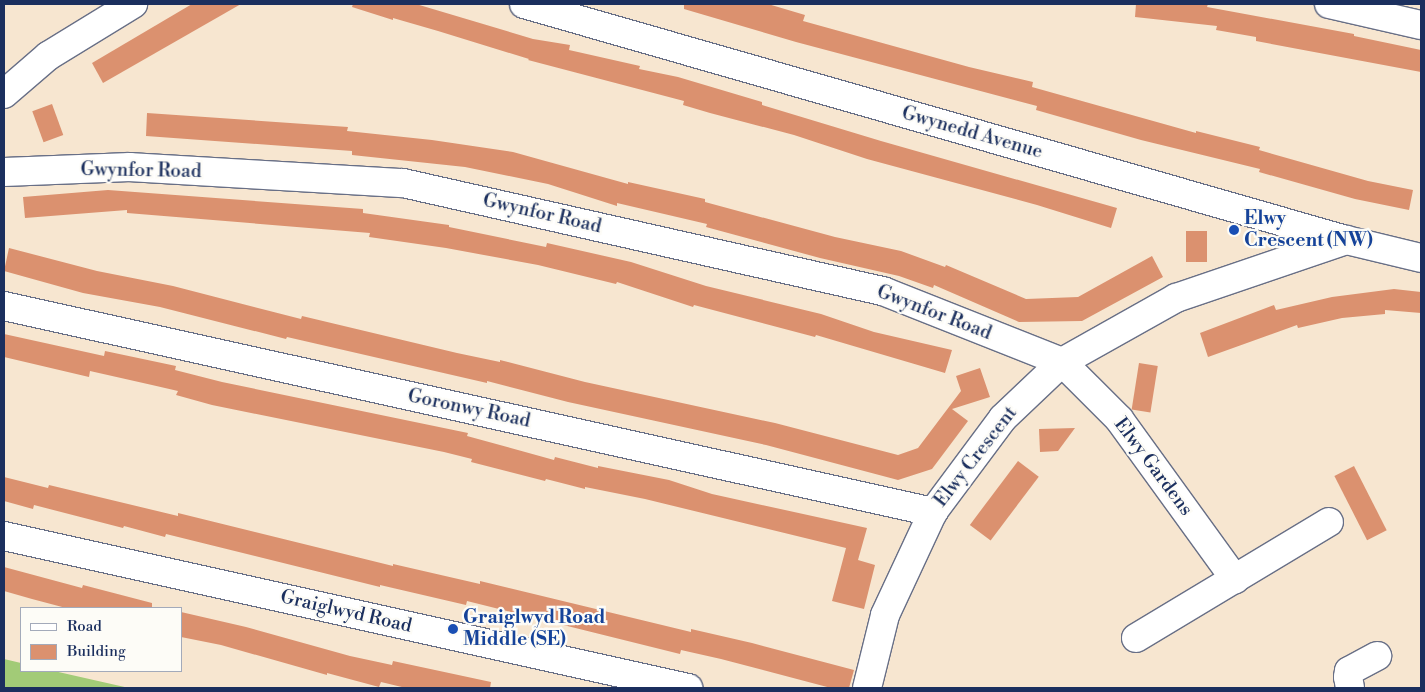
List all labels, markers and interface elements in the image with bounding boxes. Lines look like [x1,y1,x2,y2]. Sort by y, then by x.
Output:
street label: Gwynedd Avenue [899,102,1045,164]
street label: Gwynfor Road [80,159,202,183]
street label: Gwynfor Road [481,189,603,239]
place label: Elwy Crescent (NW) [1244,208,1373,252]
marker: Elwy Crescent (NW) [1228,224,1240,236]
street label: Gwynfor Road [873,281,995,345]
street label: Goronwy Road [406,385,532,433]
street label: Elwy Crescent [930,402,1022,512]
street label: Elwy Gardens [1109,414,1197,520]
street label: Graiglwyd Road [278,586,414,638]
legend [20,607,182,672]
place label: Graiglwyd Road Middle (SE) [463,607,606,651]
text: Road [67,617,102,636]
marker: Graiglwyd Road Middle (SE) [447,623,459,635]
text: Building [67,642,126,661]

